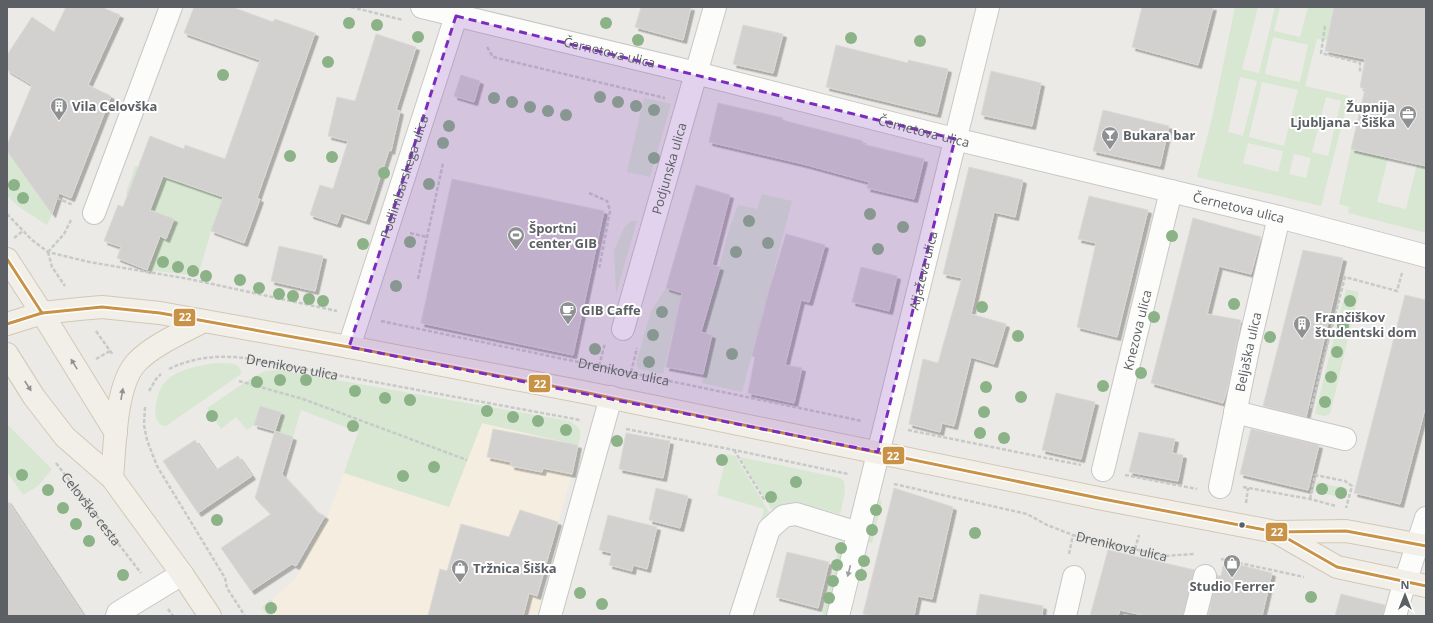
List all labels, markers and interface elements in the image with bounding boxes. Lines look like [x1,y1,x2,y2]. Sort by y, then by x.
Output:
street label: Černetova ulica [562,32,657,72]
building icon: Vila Celovška [49,96,69,121]
place label: Vila Celovška [72,97,157,115]
place label: Župnija Ljubljana - Šiška [1290,98,1395,131]
office icon: Župnija Ljubljana - Šiška [1398,104,1418,129]
street label: Černetova ulica [876,111,971,151]
street label: Podlimbarskega ulica [376,113,433,241]
street label: Podjunska ulica [647,120,691,216]
bar icon: Bukara bar [1100,125,1120,150]
place label: Bukara bar [1123,126,1195,144]
street label: Černetova ulica [1191,188,1287,227]
place label: Športni center GIB [529,219,597,252]
sports icon: Športni center GIB [506,225,526,250]
street label: Aljaževa ulica [905,229,942,312]
street label: Knezova ulica [1119,288,1156,372]
cafe icon: GIB Caffe [558,300,578,325]
place label: GIB Caffe [581,301,641,319]
line badge: 22 [173,308,196,327]
place label: Frančiškov študentski dom [1315,308,1417,341]
text: 22 [179,309,191,324]
street label: Beljaška ulica [1231,310,1265,393]
building icon: Frančiškov študentski dom [1292,314,1312,339]
street label: Drenikova ulica [245,349,340,384]
street label: Drenikova ulica [576,353,671,390]
one-way arrow [70,359,78,369]
line badge: 22 [528,374,551,393]
text: 22 [534,376,546,391]
one-way arrow [24,381,32,392]
one-way arrow [119,388,125,401]
line badge: 22 [882,446,905,465]
text: 22 [887,448,899,463]
street label: Celovška cesta [57,468,126,549]
unlabelled marker [1237,520,1247,530]
line badge: 22 [1265,522,1288,542]
text: 22 [1271,524,1283,539]
street label: Drenikova ulica [1074,527,1169,565]
shop icon: Studio Ferrer [1222,553,1242,578]
shop icon: Tržnica Šiška [450,558,470,583]
place label: Tržnica Šiška [473,559,557,577]
one-way arrow [845,564,851,577]
north arrow [1385,575,1425,615]
place label: Studio Ferrer [1189,577,1275,595]
text: N [1401,577,1409,592]

